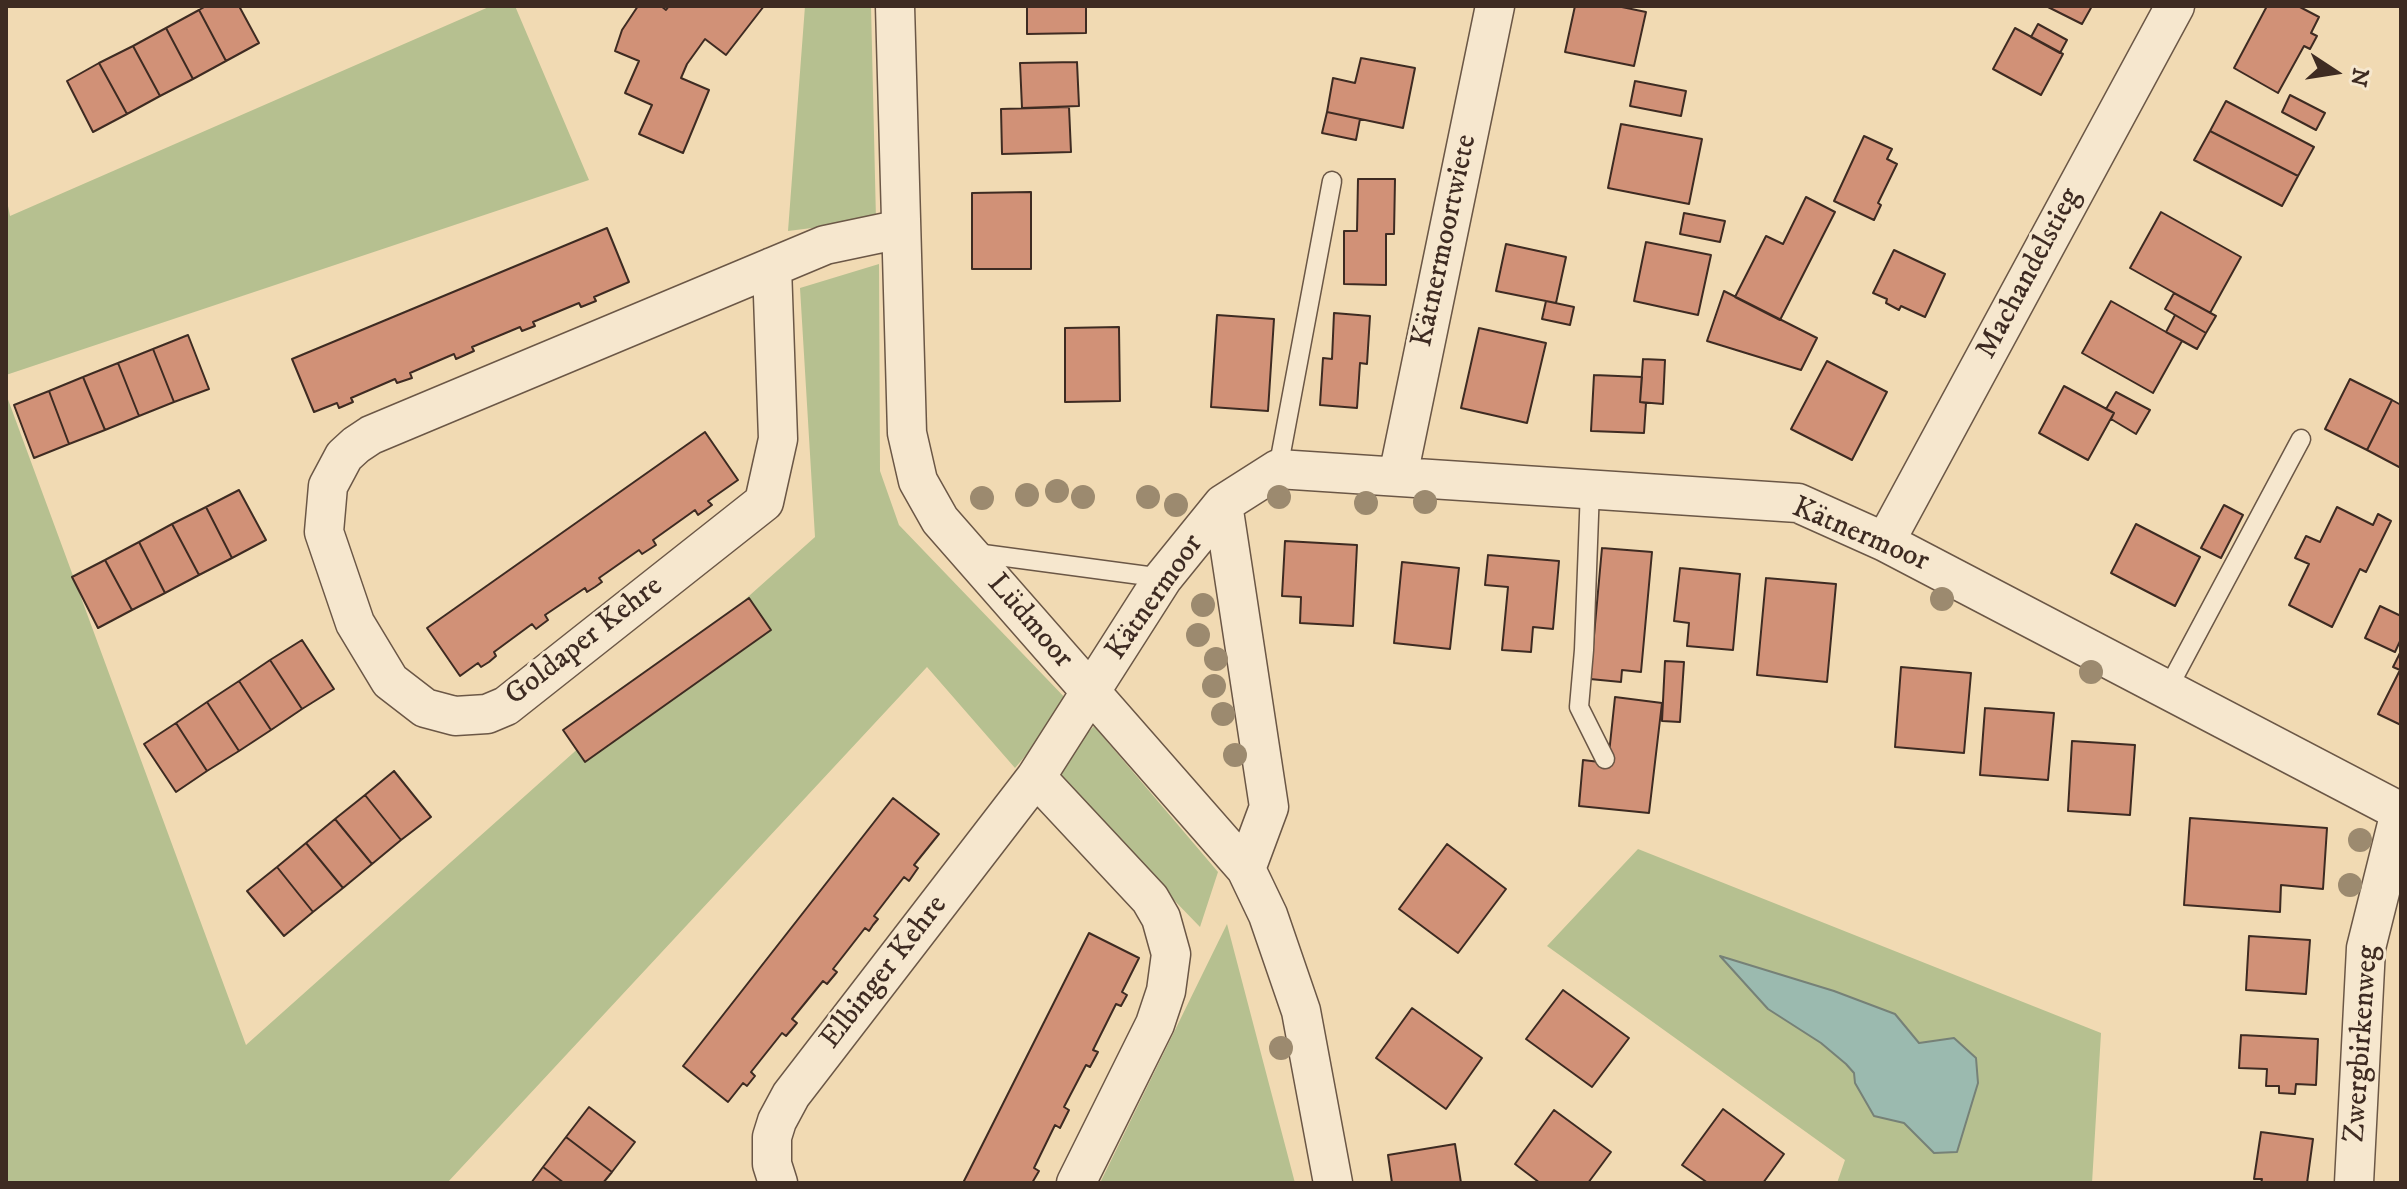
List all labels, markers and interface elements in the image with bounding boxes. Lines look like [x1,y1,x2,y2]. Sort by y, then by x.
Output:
north arrow [2295,32,2375,112]
text: N [2344,65,2374,89]
street label: Kätnermoortwiete [1406,132,1486,350]
street label: Machandelstieg [1970,183,2090,365]
street label: Kätnermoor [1786,491,1934,581]
street label: Kätnermoor [1100,528,1212,668]
street label: Lüdmoor [978,567,1080,677]
street label: Goldaper Kehre [499,569,671,715]
street label: Elbinger Kehre [814,889,956,1057]
street label: Zwergbirkenweg [2338,944,2388,1144]

